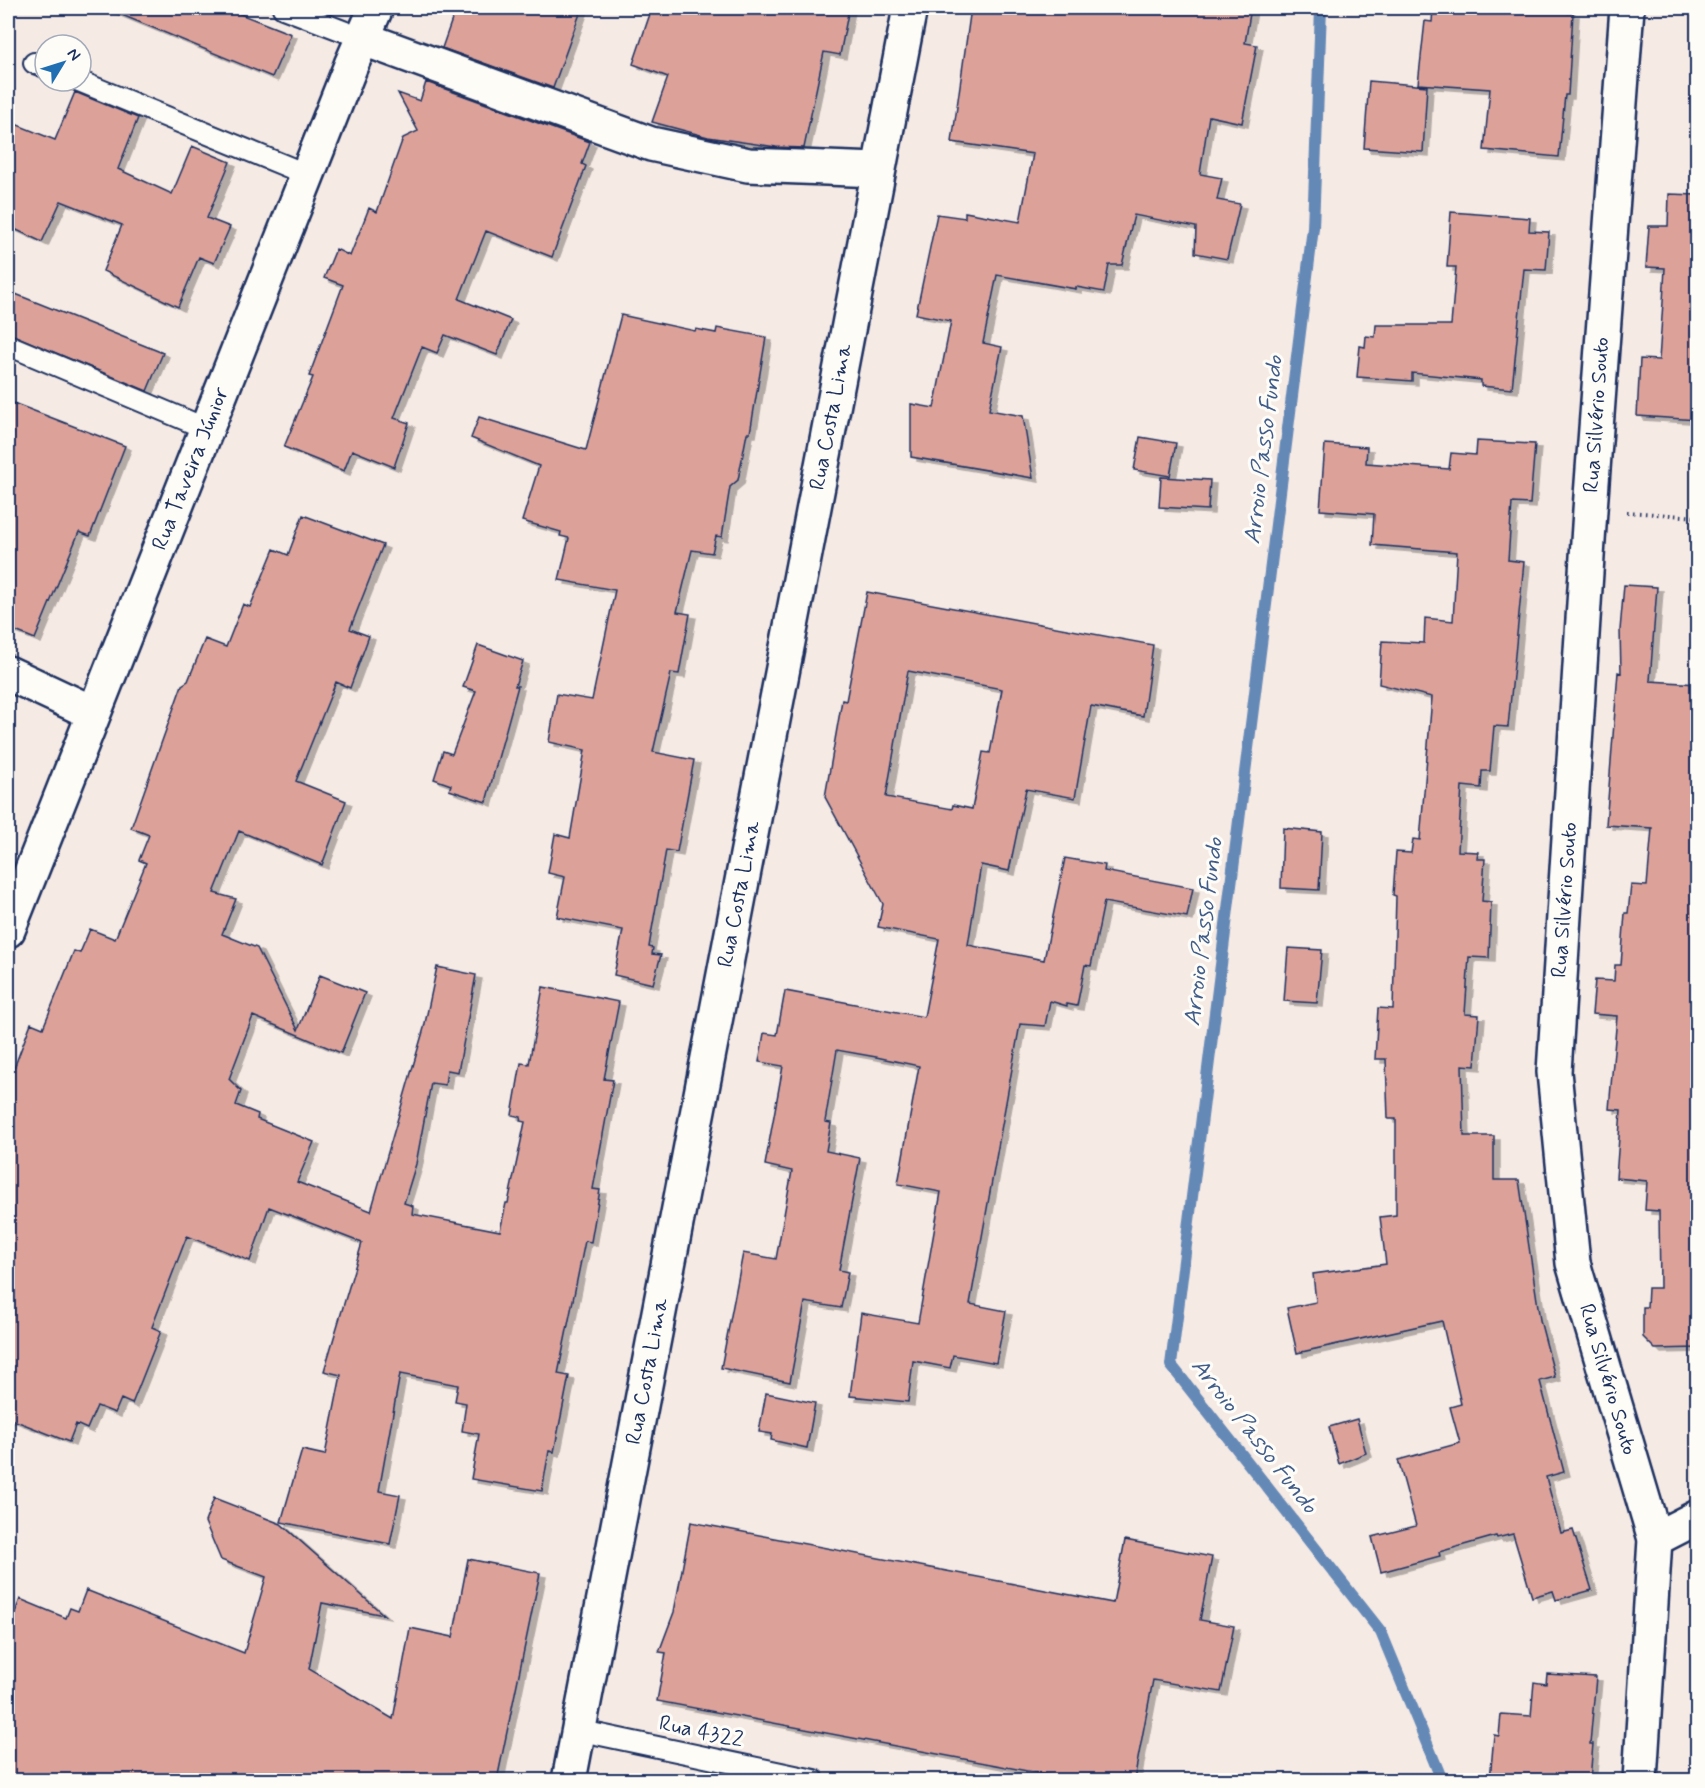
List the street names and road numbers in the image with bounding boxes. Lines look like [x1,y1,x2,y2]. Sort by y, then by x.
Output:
street label: Rua Silvério Souto [1578,336,1616,494]
street label: Rua Costa Lima [804,341,859,493]
street label: Rua Taveira Júnior [146,383,236,554]
street label: Rua Costa Lima [712,818,767,970]
street label: Rua Silvério Souto [1546,821,1584,979]
street label: Rua Costa Lima [620,1295,676,1447]
street label: Rua Silvério Souto [1572,1301,1643,1458]
street label: Rua 4322 [656,1709,746,1755]

